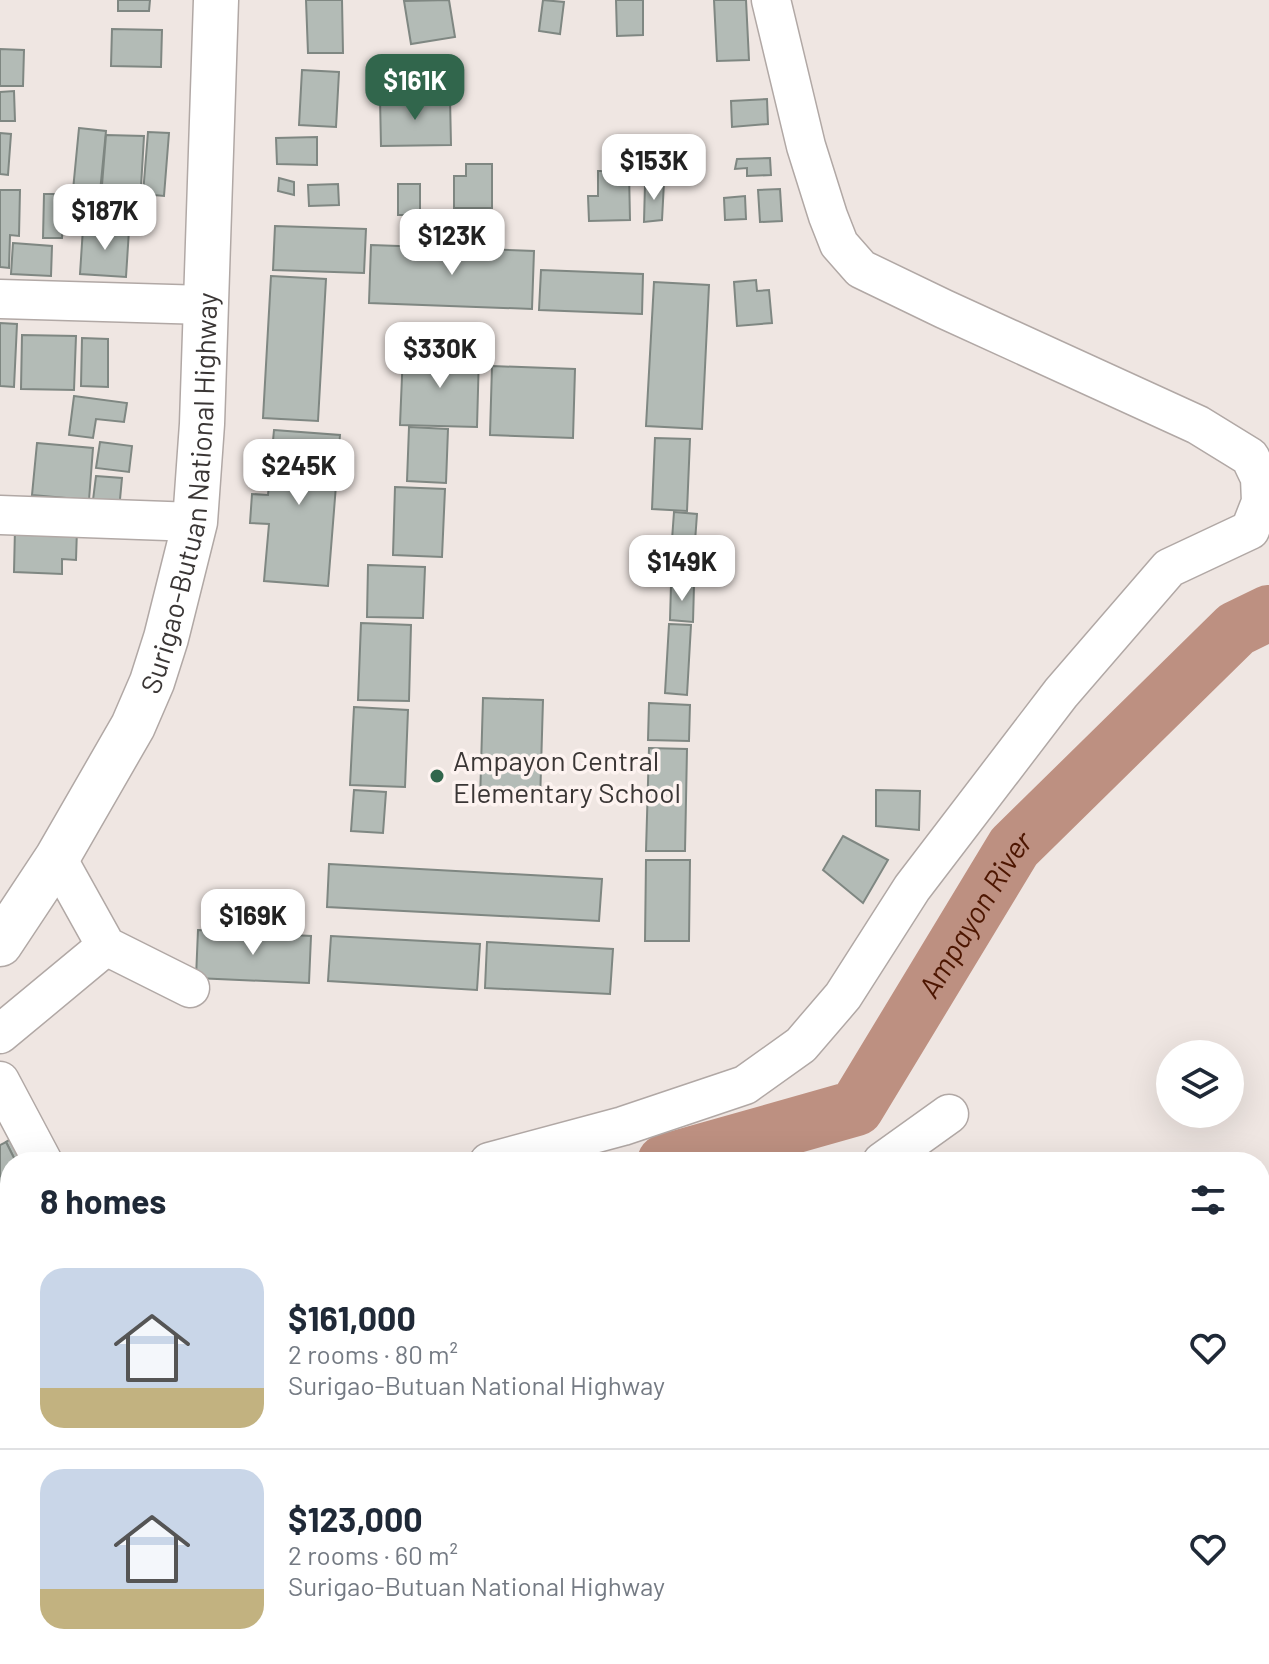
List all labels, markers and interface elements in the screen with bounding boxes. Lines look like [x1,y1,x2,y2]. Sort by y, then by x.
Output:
pin: $161K [359,54,471,122]
text: $161K [383,64,447,95]
pin: $153K [598,134,710,202]
text: $153K [620,144,688,175]
pin: $187K [49,184,161,252]
text: $187K [71,194,139,225]
pin: $123K [396,209,508,277]
text: $123K [418,219,486,250]
street label: Surigao-Butuan National Highway [132,292,223,698]
pin: $330K [384,322,496,390]
text: $330K [403,332,477,363]
pin: $245K [243,439,355,507]
text: $245K [261,449,337,480]
pin: $149K [626,535,738,603]
text: $149K [647,545,717,576]
place label: Ampayon Central Elementary School [453,743,681,809]
marker: Ampayon Central Elementary School [428,767,446,785]
water label: Ampayon River [910,821,1040,1003]
pin: $169K [197,889,309,957]
text: $169K [219,899,287,930]
map controls [1156,1040,1244,1128]
button: layers [1156,1040,1244,1128]
icon: filters [1186,1178,1230,1222]
text: 8 homes [40,1180,166,1221]
text: $161,000 [288,1297,416,1338]
icon: home [104,1300,200,1396]
icon: heart [1186,1326,1230,1370]
text: 2 rooms · 80 m² [288,1338,458,1369]
text: Surigao-Butuan National Highway [288,1369,665,1400]
text: $123,000 [288,1498,423,1539]
icon: home [104,1501,200,1597]
icon: heart [1186,1527,1230,1571]
text: 2 rooms · 60 m² [288,1539,458,1570]
text: Surigao-Butuan National Highway [288,1570,665,1601]

